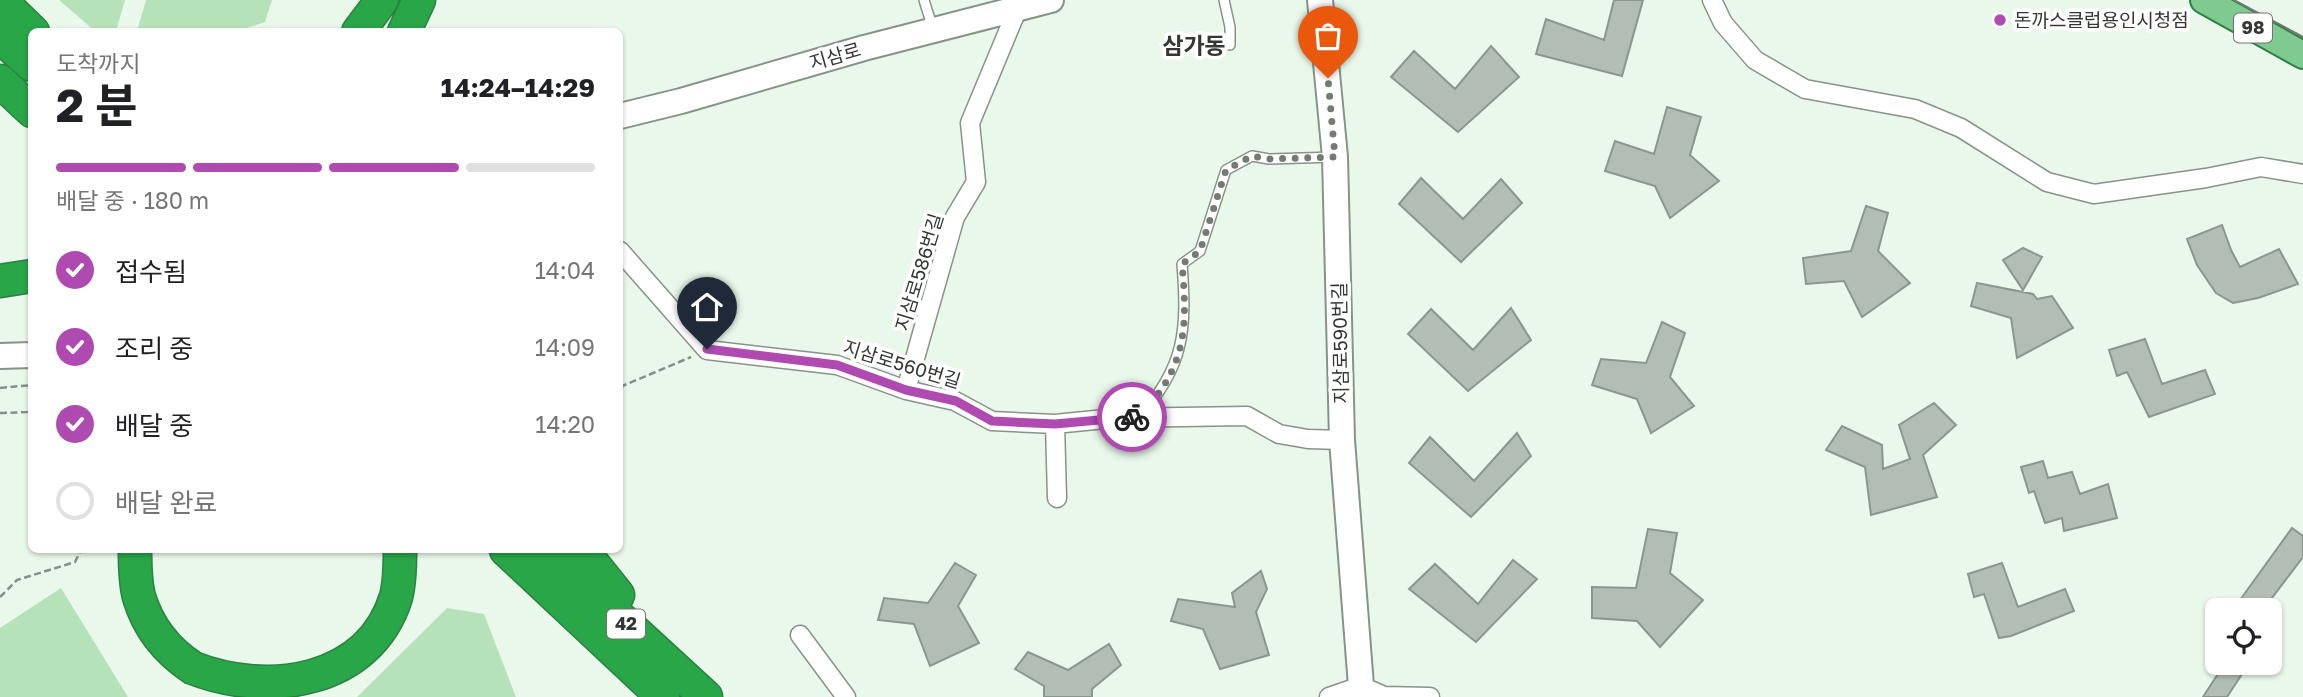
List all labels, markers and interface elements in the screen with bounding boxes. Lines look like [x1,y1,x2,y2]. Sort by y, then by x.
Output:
pin [1298,6,1358,78]
place label: 돈까스클럽용인시청점 [2014,8,2189,31]
marker: 돈까스클럽용인시청점 [1992,12,2008,28]
road number: 98 [2234,13,2272,42]
icon: bag [1309,17,1347,55]
district label: 삼가동 [1162,31,1226,59]
street label: 지삼로 [806,37,863,74]
text: 도착까지 [56,49,141,77]
text: 14:24–14:29 [441,72,595,103]
text: 2 분 [56,77,138,132]
text: 배달 중 · 180 m [56,186,209,214]
street label: 지삼로586번길 [890,210,947,333]
icon: check [56,251,94,289]
text: 접수됨 [115,256,187,287]
text: 14:04 [535,256,595,284]
pin [677,277,737,349]
street label: 지삼로590번길 [1327,282,1352,404]
icon: home [688,288,726,326]
icon: check [56,328,94,366]
text: 조리 중 [115,333,193,364]
text: 14:09 [535,333,595,361]
street label: 지삼로560번길 [841,335,964,392]
courier [1097,382,1167,452]
icon: bike [1113,398,1151,436]
icon: check [56,405,94,443]
text: 배달 중 [115,410,193,441]
text: 14:20 [535,410,595,438]
text: 배달 완료 [115,487,217,518]
map controls [2205,598,2282,675]
button: locate [2205,598,2282,675]
road number: 42 [607,610,645,638]

